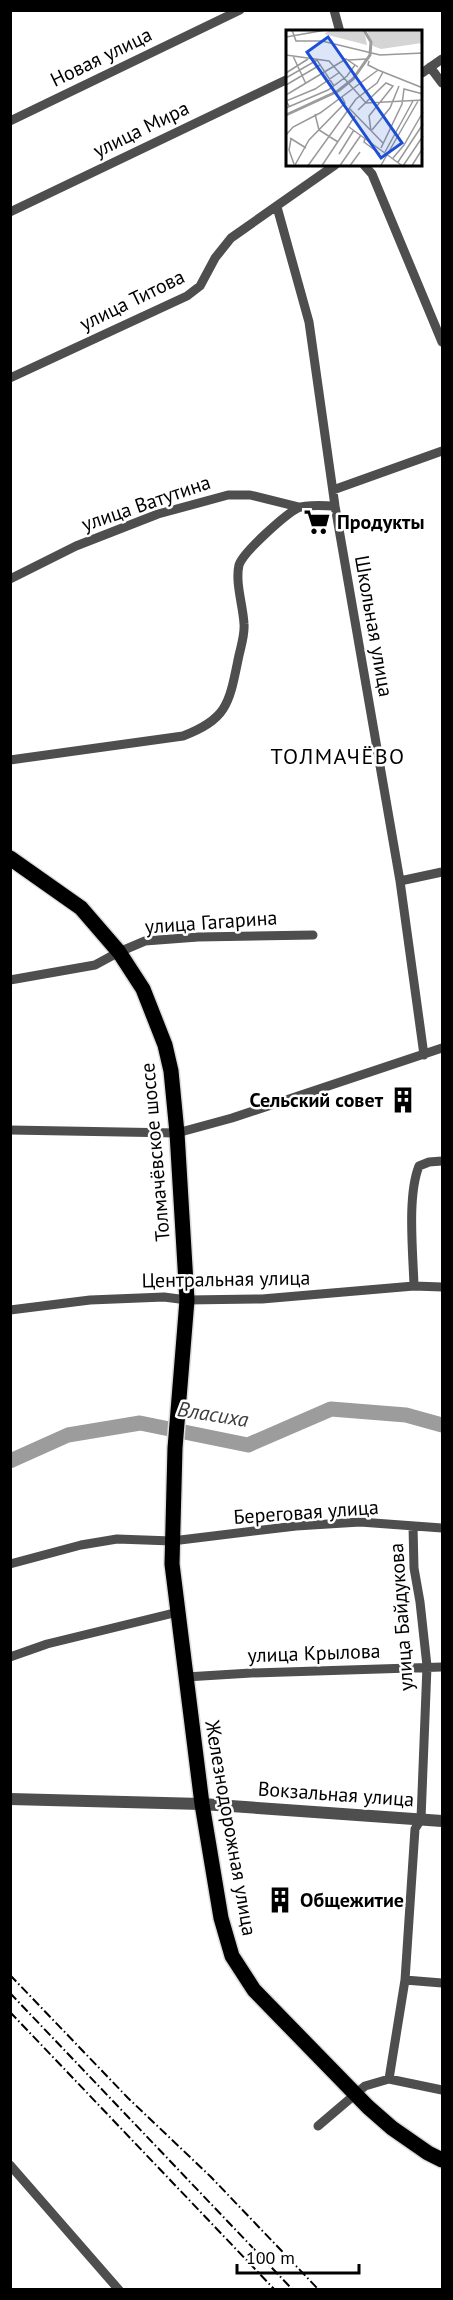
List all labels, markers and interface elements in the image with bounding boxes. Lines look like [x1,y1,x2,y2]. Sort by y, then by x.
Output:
street label: Новая улица [46,21,156,93]
inset map [286,30,423,166]
street label: улица Мира [89,95,193,163]
street label: улица Титова [75,263,189,337]
street label: улица Ватутина [78,469,214,537]
supermarket icon: Продукты [302,507,332,537]
place label: Продукты [337,509,424,535]
street label: Школьная улица [349,553,399,699]
district label: ТОЛМАЧЁВО [270,742,406,770]
street label: улица Гагарина [144,904,278,940]
street label: Толмачёвское шоссе [134,1062,176,1242]
building icon: Сельский совет [388,1085,418,1115]
place label: Сельский совет [250,1087,384,1113]
street label: Центральная улица [141,1265,311,1293]
water label: Власиха [176,1395,251,1433]
street label: Береговая улица [232,1494,380,1530]
street label: улица Байдукова [383,1542,419,1692]
street label: улица Крылова [247,1638,381,1668]
street label: Железнодорожная улица [199,1717,263,1938]
street label: Вокзальная улица [257,1776,415,1812]
building icon: Общежитие [265,1885,295,1915]
place label: Общежитие [300,1887,404,1913]
scale bar [237,2237,358,2275]
text: 100 m [246,2246,295,2269]

